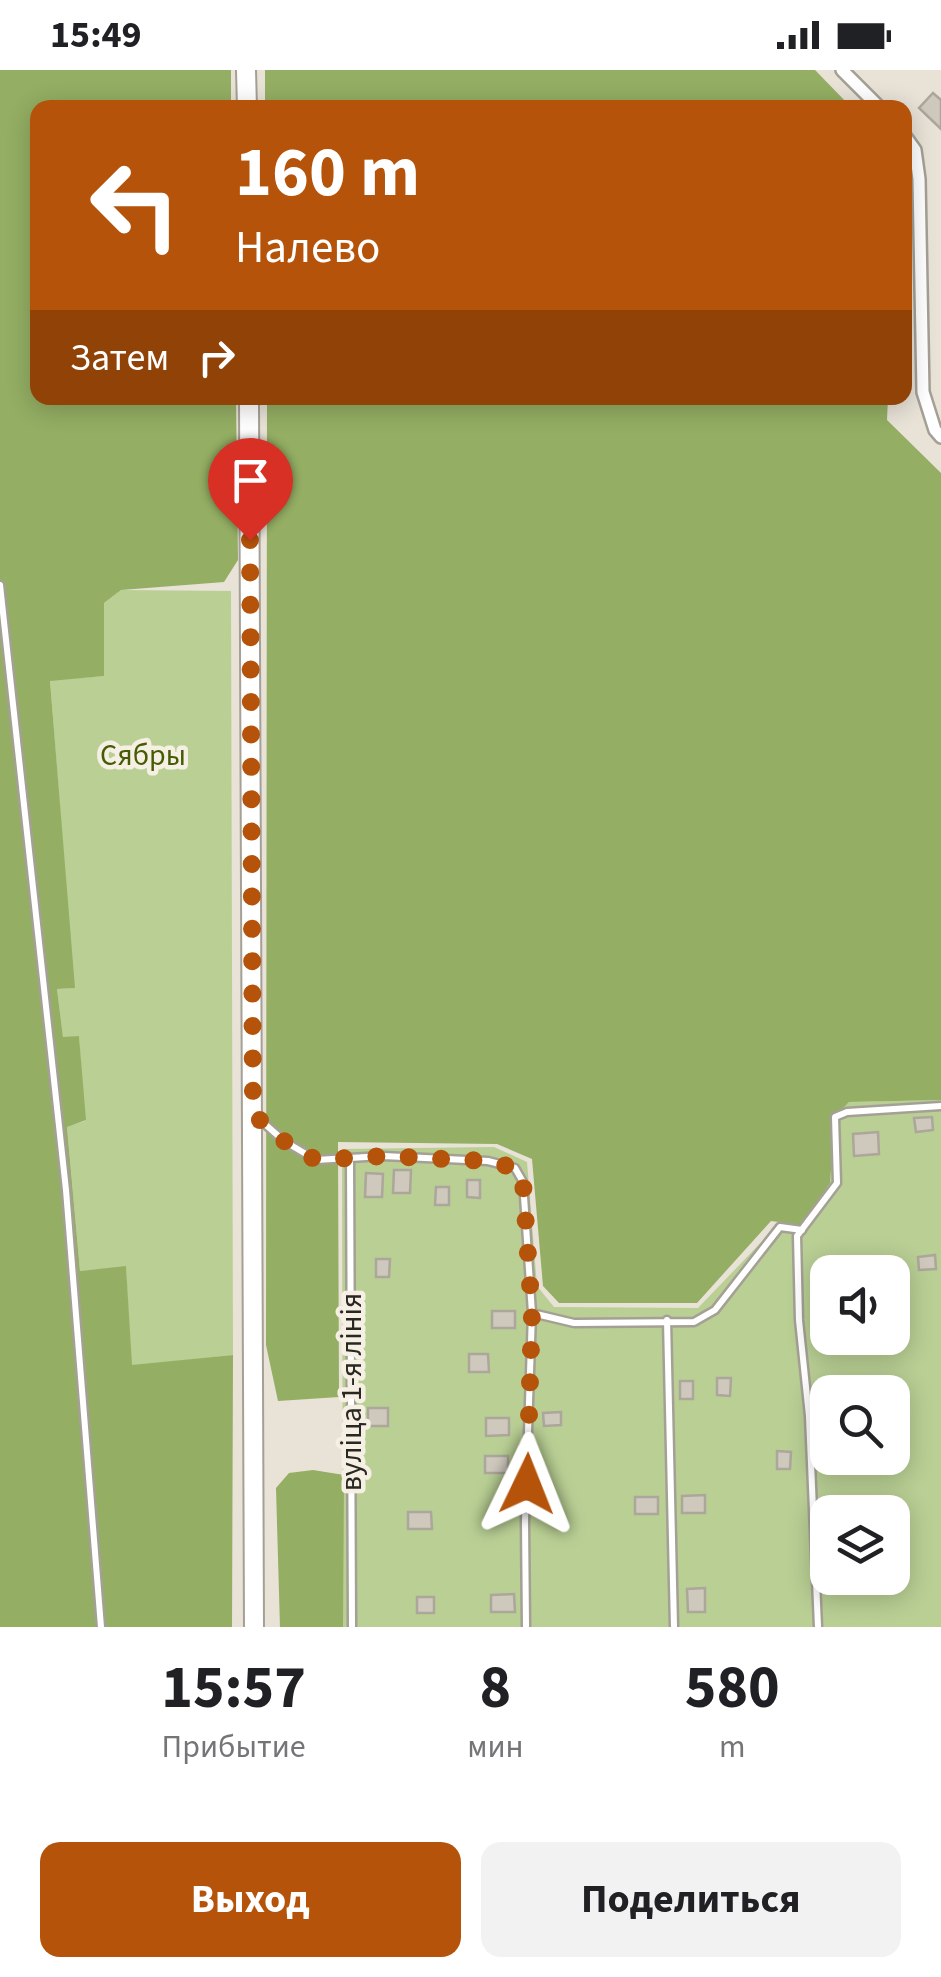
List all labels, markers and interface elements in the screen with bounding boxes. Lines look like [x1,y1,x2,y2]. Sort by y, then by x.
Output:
text: 15:49 [50,8,142,62]
text: 160 m [235,123,420,223]
icon: left [70,140,200,270]
text: Налево [235,216,381,280]
icon: right [189,330,244,385]
text: Затем [70,331,169,385]
pin [208,438,293,541]
icon: arrive [223,453,278,508]
park label: Сябры [100,734,186,777]
map controls [810,1255,910,1595]
button: sound [810,1255,910,1355]
street label: вуліца 1-я лінія [330,1293,373,1491]
button: search [810,1375,910,1475]
position arrow [475,1432,579,1536]
button: layers [810,1495,910,1595]
text: 15:57 [161,1646,306,1731]
text: 8 [479,1646,511,1731]
text: 580 [685,1646,780,1731]
text: Прибытие [162,1724,306,1770]
text: мин [467,1724,524,1770]
text: m [719,1724,746,1770]
button: Выход [40,1842,461,1957]
button: Поделиться [481,1842,901,1957]

